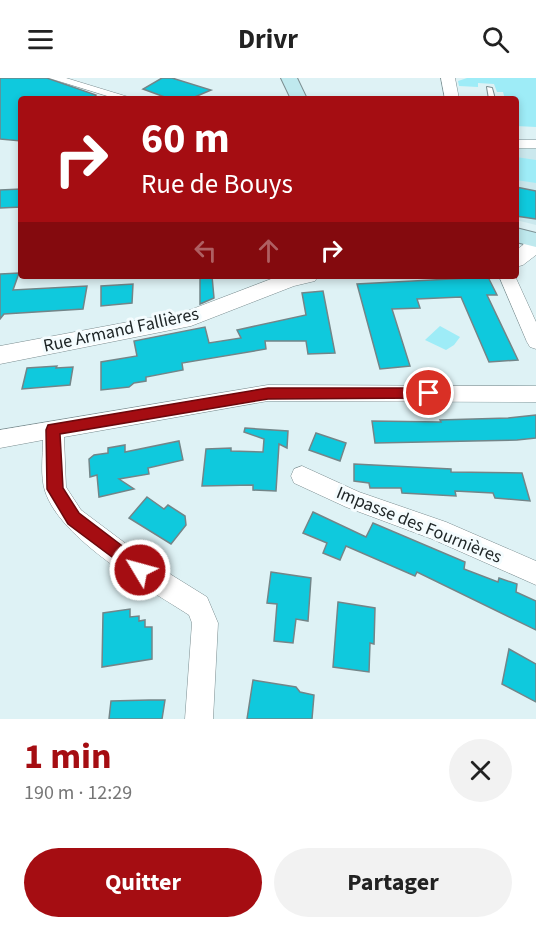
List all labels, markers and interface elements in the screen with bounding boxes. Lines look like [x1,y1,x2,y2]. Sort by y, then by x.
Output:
text: Drivr [238,20,298,59]
icon: menu [24,23,57,56]
icon: search [479,23,512,56]
text: 60 m [141,109,230,169]
icon: right [42,120,120,198]
text: Rue de Bouys [141,165,293,204]
icon: left [189,234,222,267]
icon: ahead [252,234,285,267]
icon: right [315,234,348,267]
street label: Rue Armand Fallières [41,301,201,359]
pin [403,367,454,418]
icon: arrive [412,376,445,409]
street label: Impasse des Fournières [333,480,505,570]
position arrow [108,538,172,602]
text: 1 min [24,731,112,782]
button: close [449,739,512,802]
text: 190 m · 12:29 [24,779,132,807]
button: Quitter [24,848,262,917]
button: Partager [274,848,512,917]

